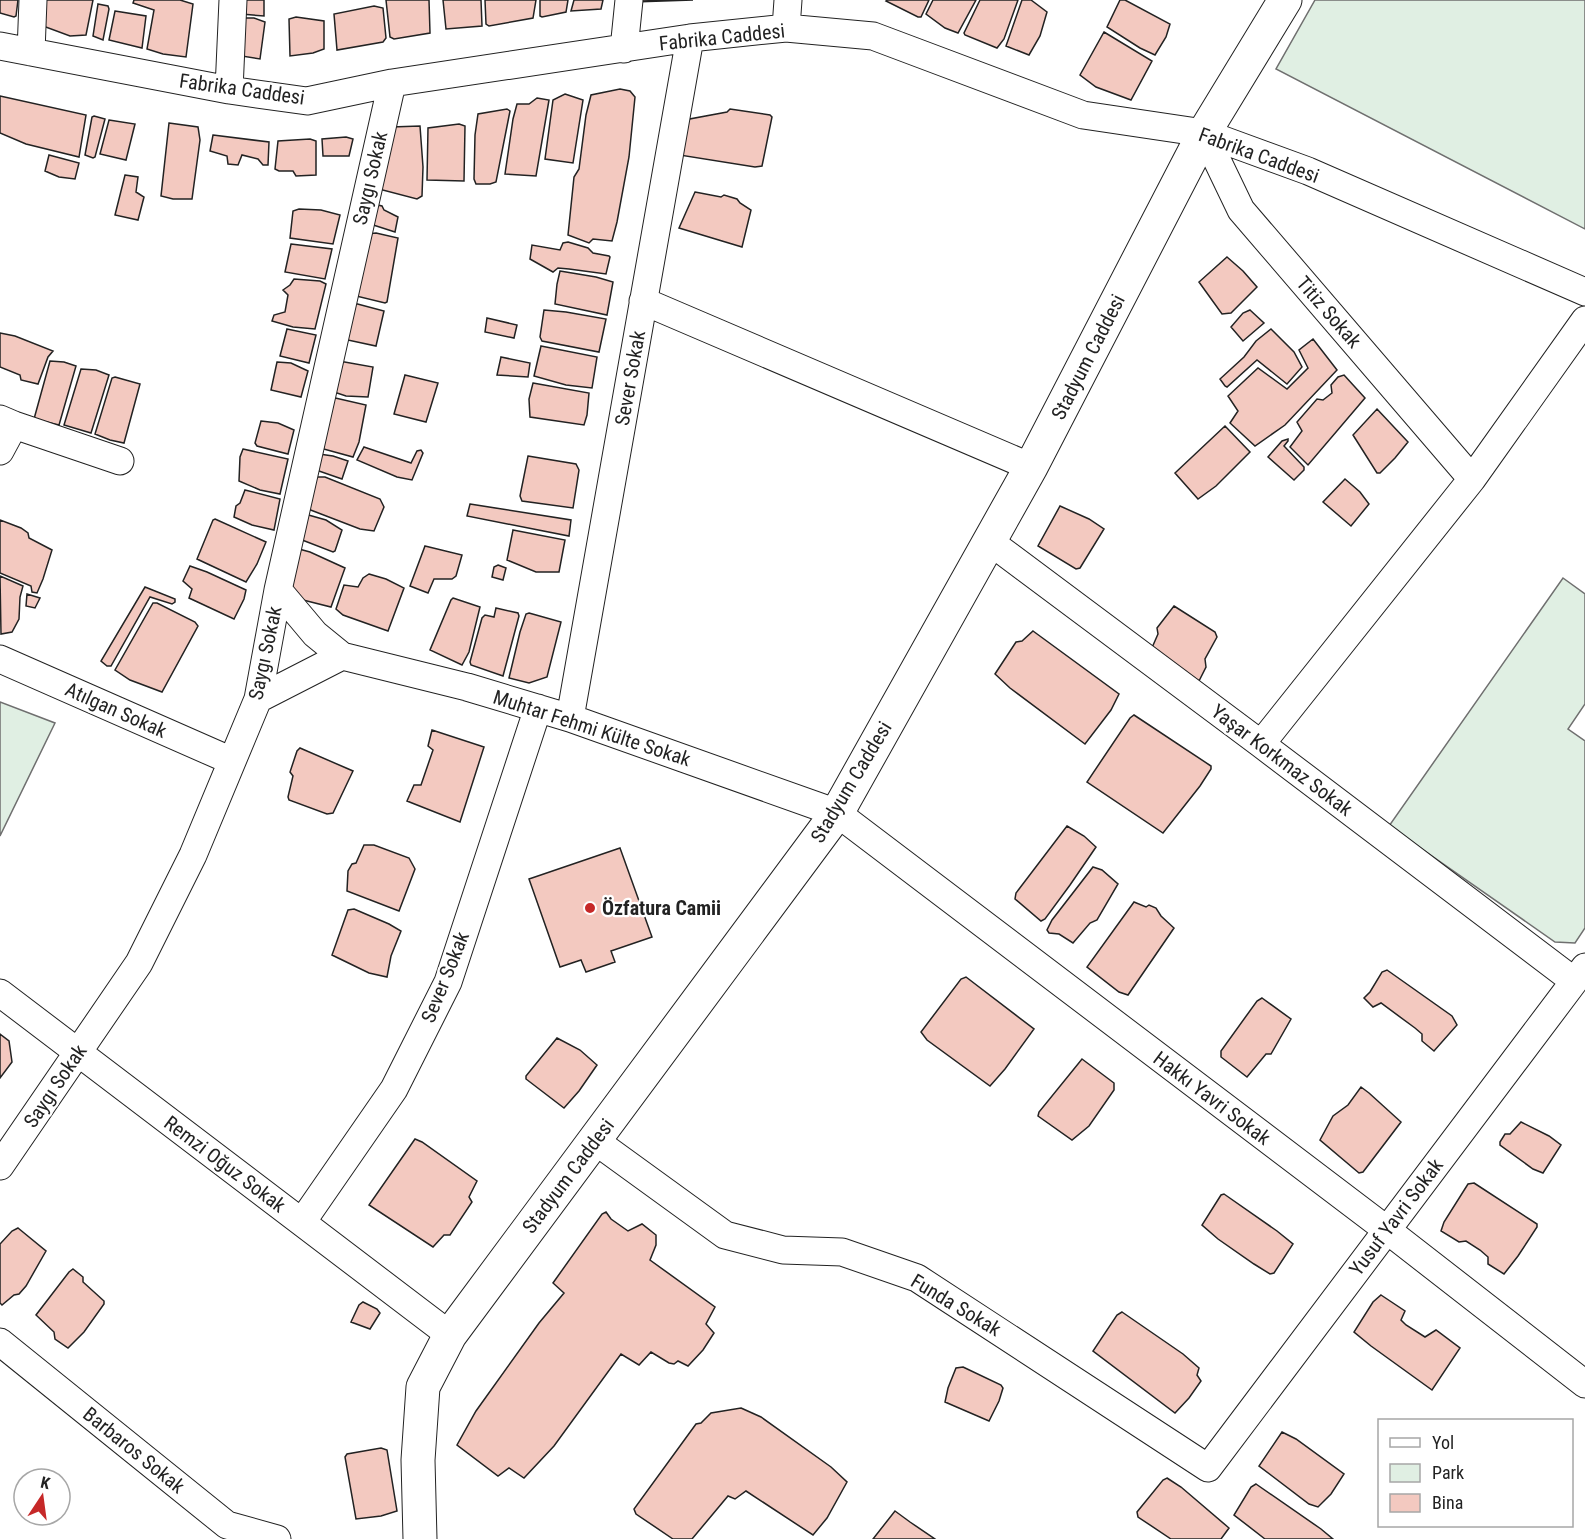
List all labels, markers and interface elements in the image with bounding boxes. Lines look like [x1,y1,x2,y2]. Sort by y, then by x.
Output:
street label: Fabrika Caddesi [658,18,786,56]
street label: Fabrika Caddesi [178,68,306,110]
street label: Fabrika Caddesi [1195,122,1323,188]
street label: Saygı Sokak [348,129,392,227]
street label: Titiz Sokak [1291,271,1367,353]
street label: Stadyum Caddesi [1046,290,1130,424]
street label: Sever Sokak [610,329,650,427]
street label: Saygı Sokak [243,604,287,702]
street label: Atılgan Sokak [62,677,170,743]
street label: Muhtar Fehmi Külte Sokak [490,685,694,771]
street label: Yaşar Korkmaz Sokak [1207,699,1357,821]
street label: Stadyum Caddesi [805,717,897,847]
place label: Özfatura Camii [602,896,721,920]
marker: Özfatura Camii [583,901,597,915]
street label: Sever Sokak [416,928,474,1026]
street label: Saygı Sokak [18,1040,92,1132]
street label: Hakkı Yavri Sokak [1149,1046,1275,1150]
street label: Remzi Oğuz Sokak [159,1110,291,1218]
street label: Stadyum Caddesi [517,1114,619,1238]
street label: Yusuf Yavri Sokak [1344,1154,1448,1280]
street label: Funda Sokak [907,1269,1005,1341]
street label: Barbaros Sokak [78,1402,190,1498]
legend [1378,1419,1573,1527]
text: Yol [1432,1432,1454,1453]
text: Park [1432,1462,1464,1483]
north arrow [12,1467,72,1527]
text: K [39,1473,52,1493]
text: Bina [1432,1492,1463,1513]

